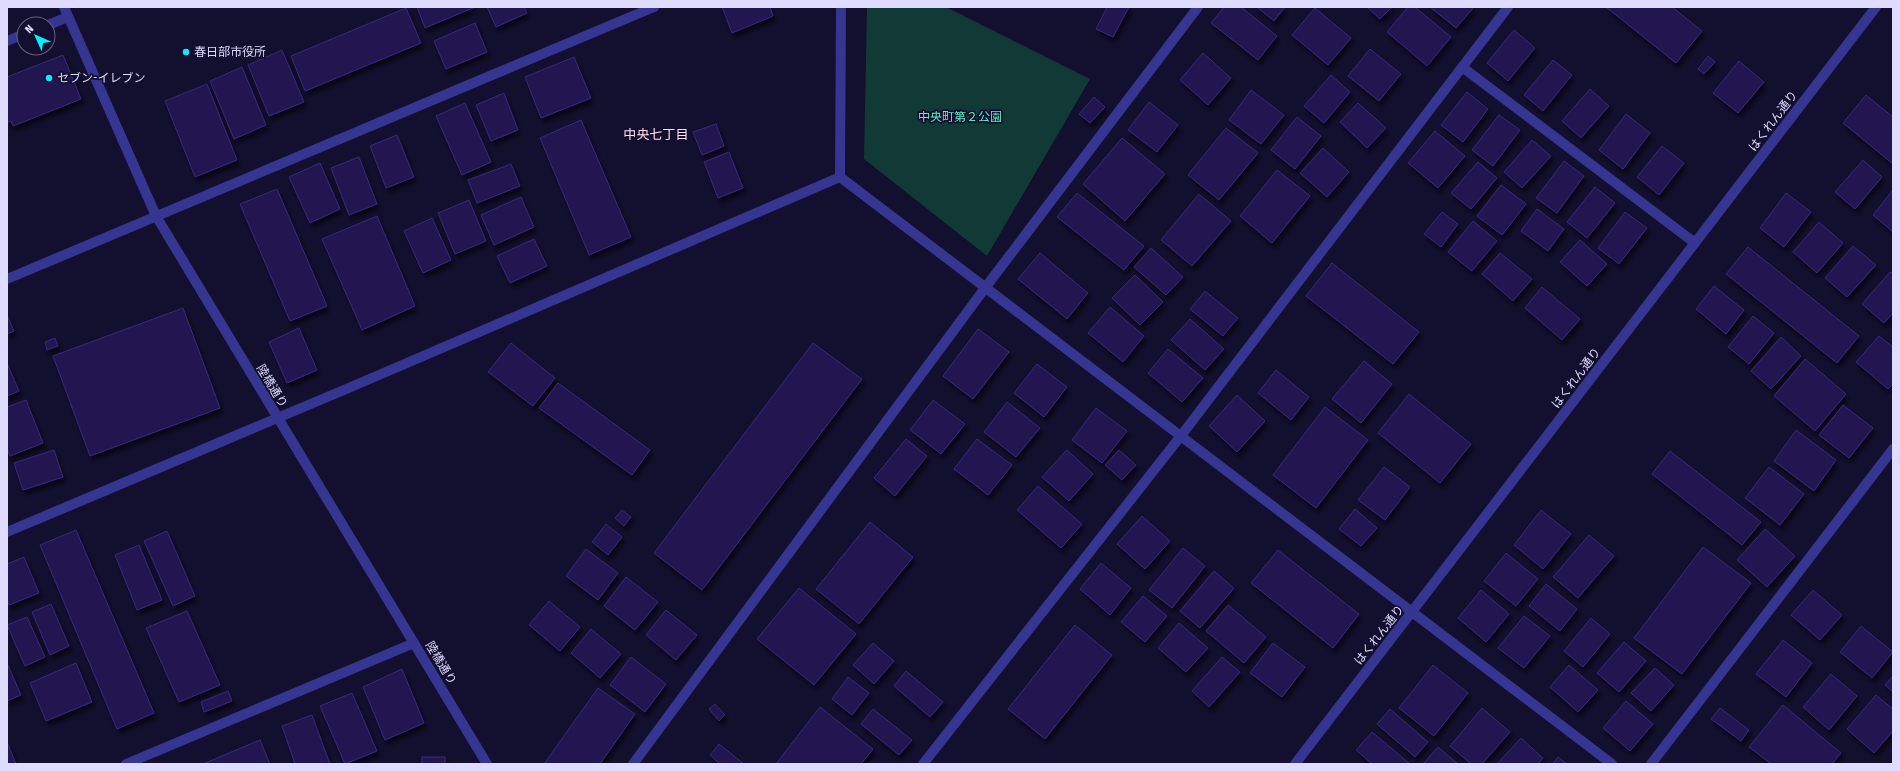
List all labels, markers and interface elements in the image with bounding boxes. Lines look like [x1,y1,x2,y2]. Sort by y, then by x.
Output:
north arrow [16,16,56,56]
text: N [22,22,36,36]
place label: 春日部市役所 [194,45,266,59]
marker: 春日部市役所 [181,47,191,57]
place label: セブン-イレブン [57,71,145,85]
marker: セブン-イレブン [44,73,54,83]
street label: はくれん通り [1746,88,1800,154]
park label: 中央町第２公園 [918,110,1002,124]
district label: 中央七丁目 [623,127,689,142]
street label: はくれん通り [1549,345,1603,411]
street label: 陸橋通り [254,362,290,410]
street label: はくれん通り [1351,602,1407,668]
street label: 陸橋通り [423,639,459,687]

